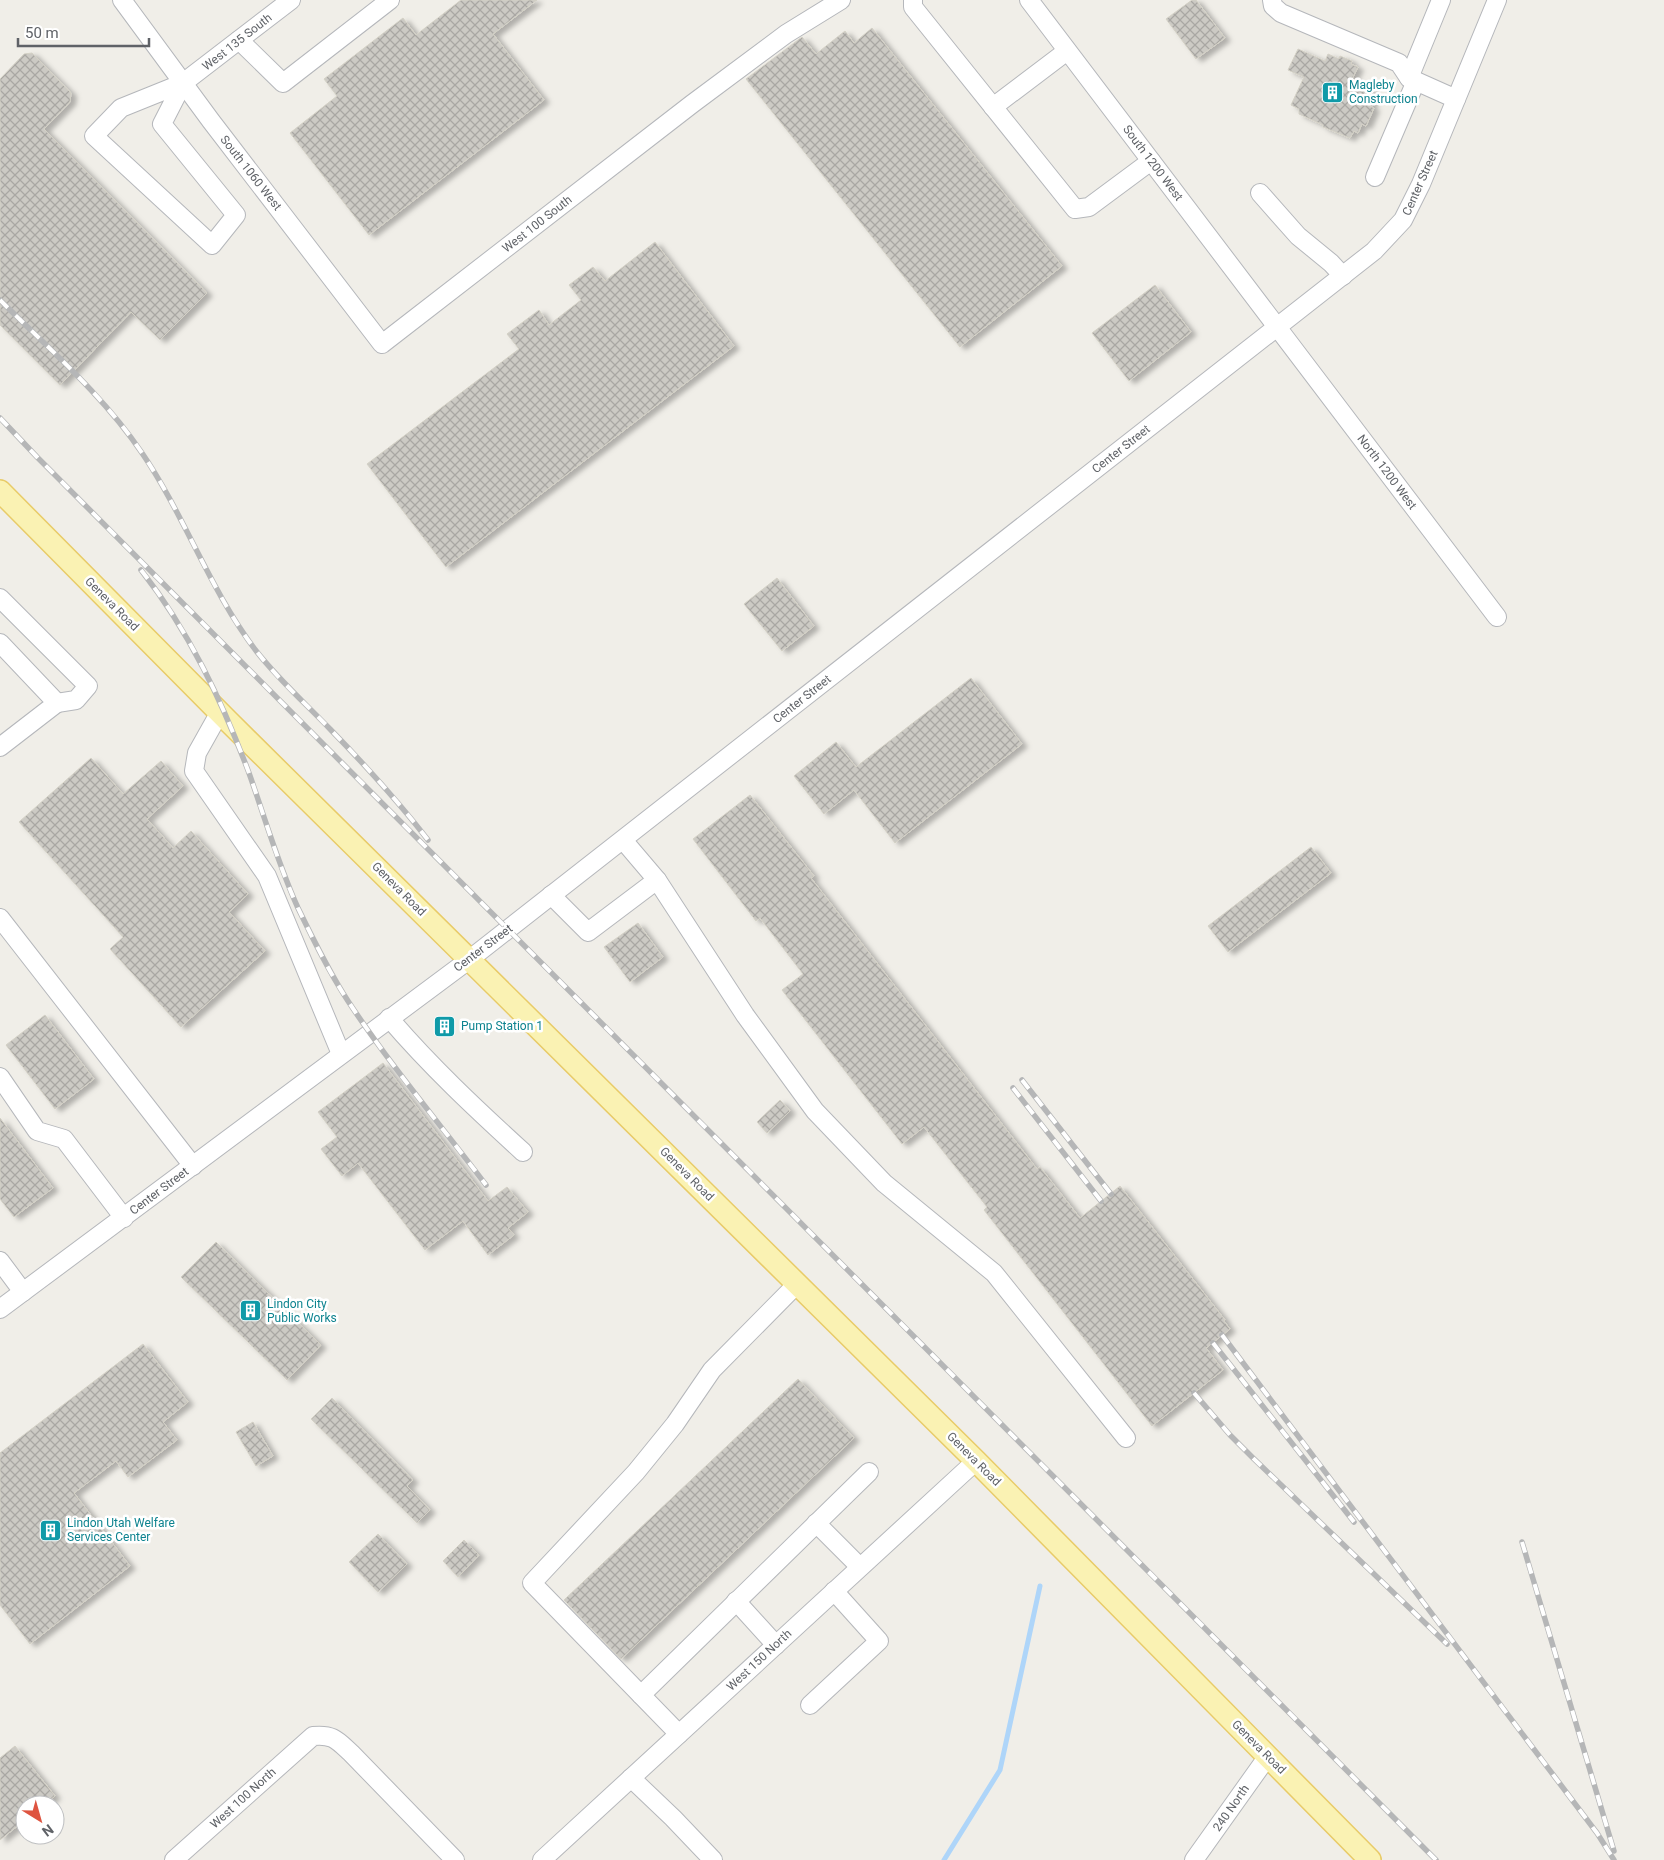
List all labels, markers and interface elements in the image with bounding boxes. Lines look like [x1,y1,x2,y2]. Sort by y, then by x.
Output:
street label: West 135 South [199,11,275,73]
scale bar [18,15,149,47]
text: 50 m [25,24,59,42]
place label: Magleby Construction [1349,78,1418,106]
building icon: Magleby Construction [1321,80,1345,104]
street label: South 1200 West [1120,122,1186,204]
street label: South 1060 West [217,133,285,213]
street label: Center Street [1399,148,1441,218]
street label: West 100 South [499,193,575,255]
street label: Center Street [1089,422,1153,476]
street label: North 1200 West [1354,432,1420,512]
street label: Geneva Road [82,574,142,634]
street label: Center Street [770,672,834,726]
street label: Geneva Road [369,859,429,919]
street label: Center Street [451,921,515,975]
building icon: Pump Station 1 [433,1014,457,1038]
place label: Pump Station 1 [461,1019,543,1033]
street label: Geneva Road [657,1144,717,1204]
street label: Center Street [127,1164,191,1218]
place label: Lindon City Public Works [267,1297,337,1325]
building icon: Lindon City Public Works [239,1299,263,1323]
street label: Geneva Road [944,1429,1004,1489]
place label: Lindon Utah Welfare Services Center [67,1516,175,1544]
building icon: Lindon Utah Welfare Services Center [39,1518,63,1542]
street label: West 150 North [724,1626,794,1694]
street label: Geneva Road [1229,1717,1289,1777]
street label: West 100 North [207,1765,279,1831]
street label: 240 North [1210,1782,1252,1834]
north arrow [15,1795,65,1845]
text: N [39,1821,57,1840]

